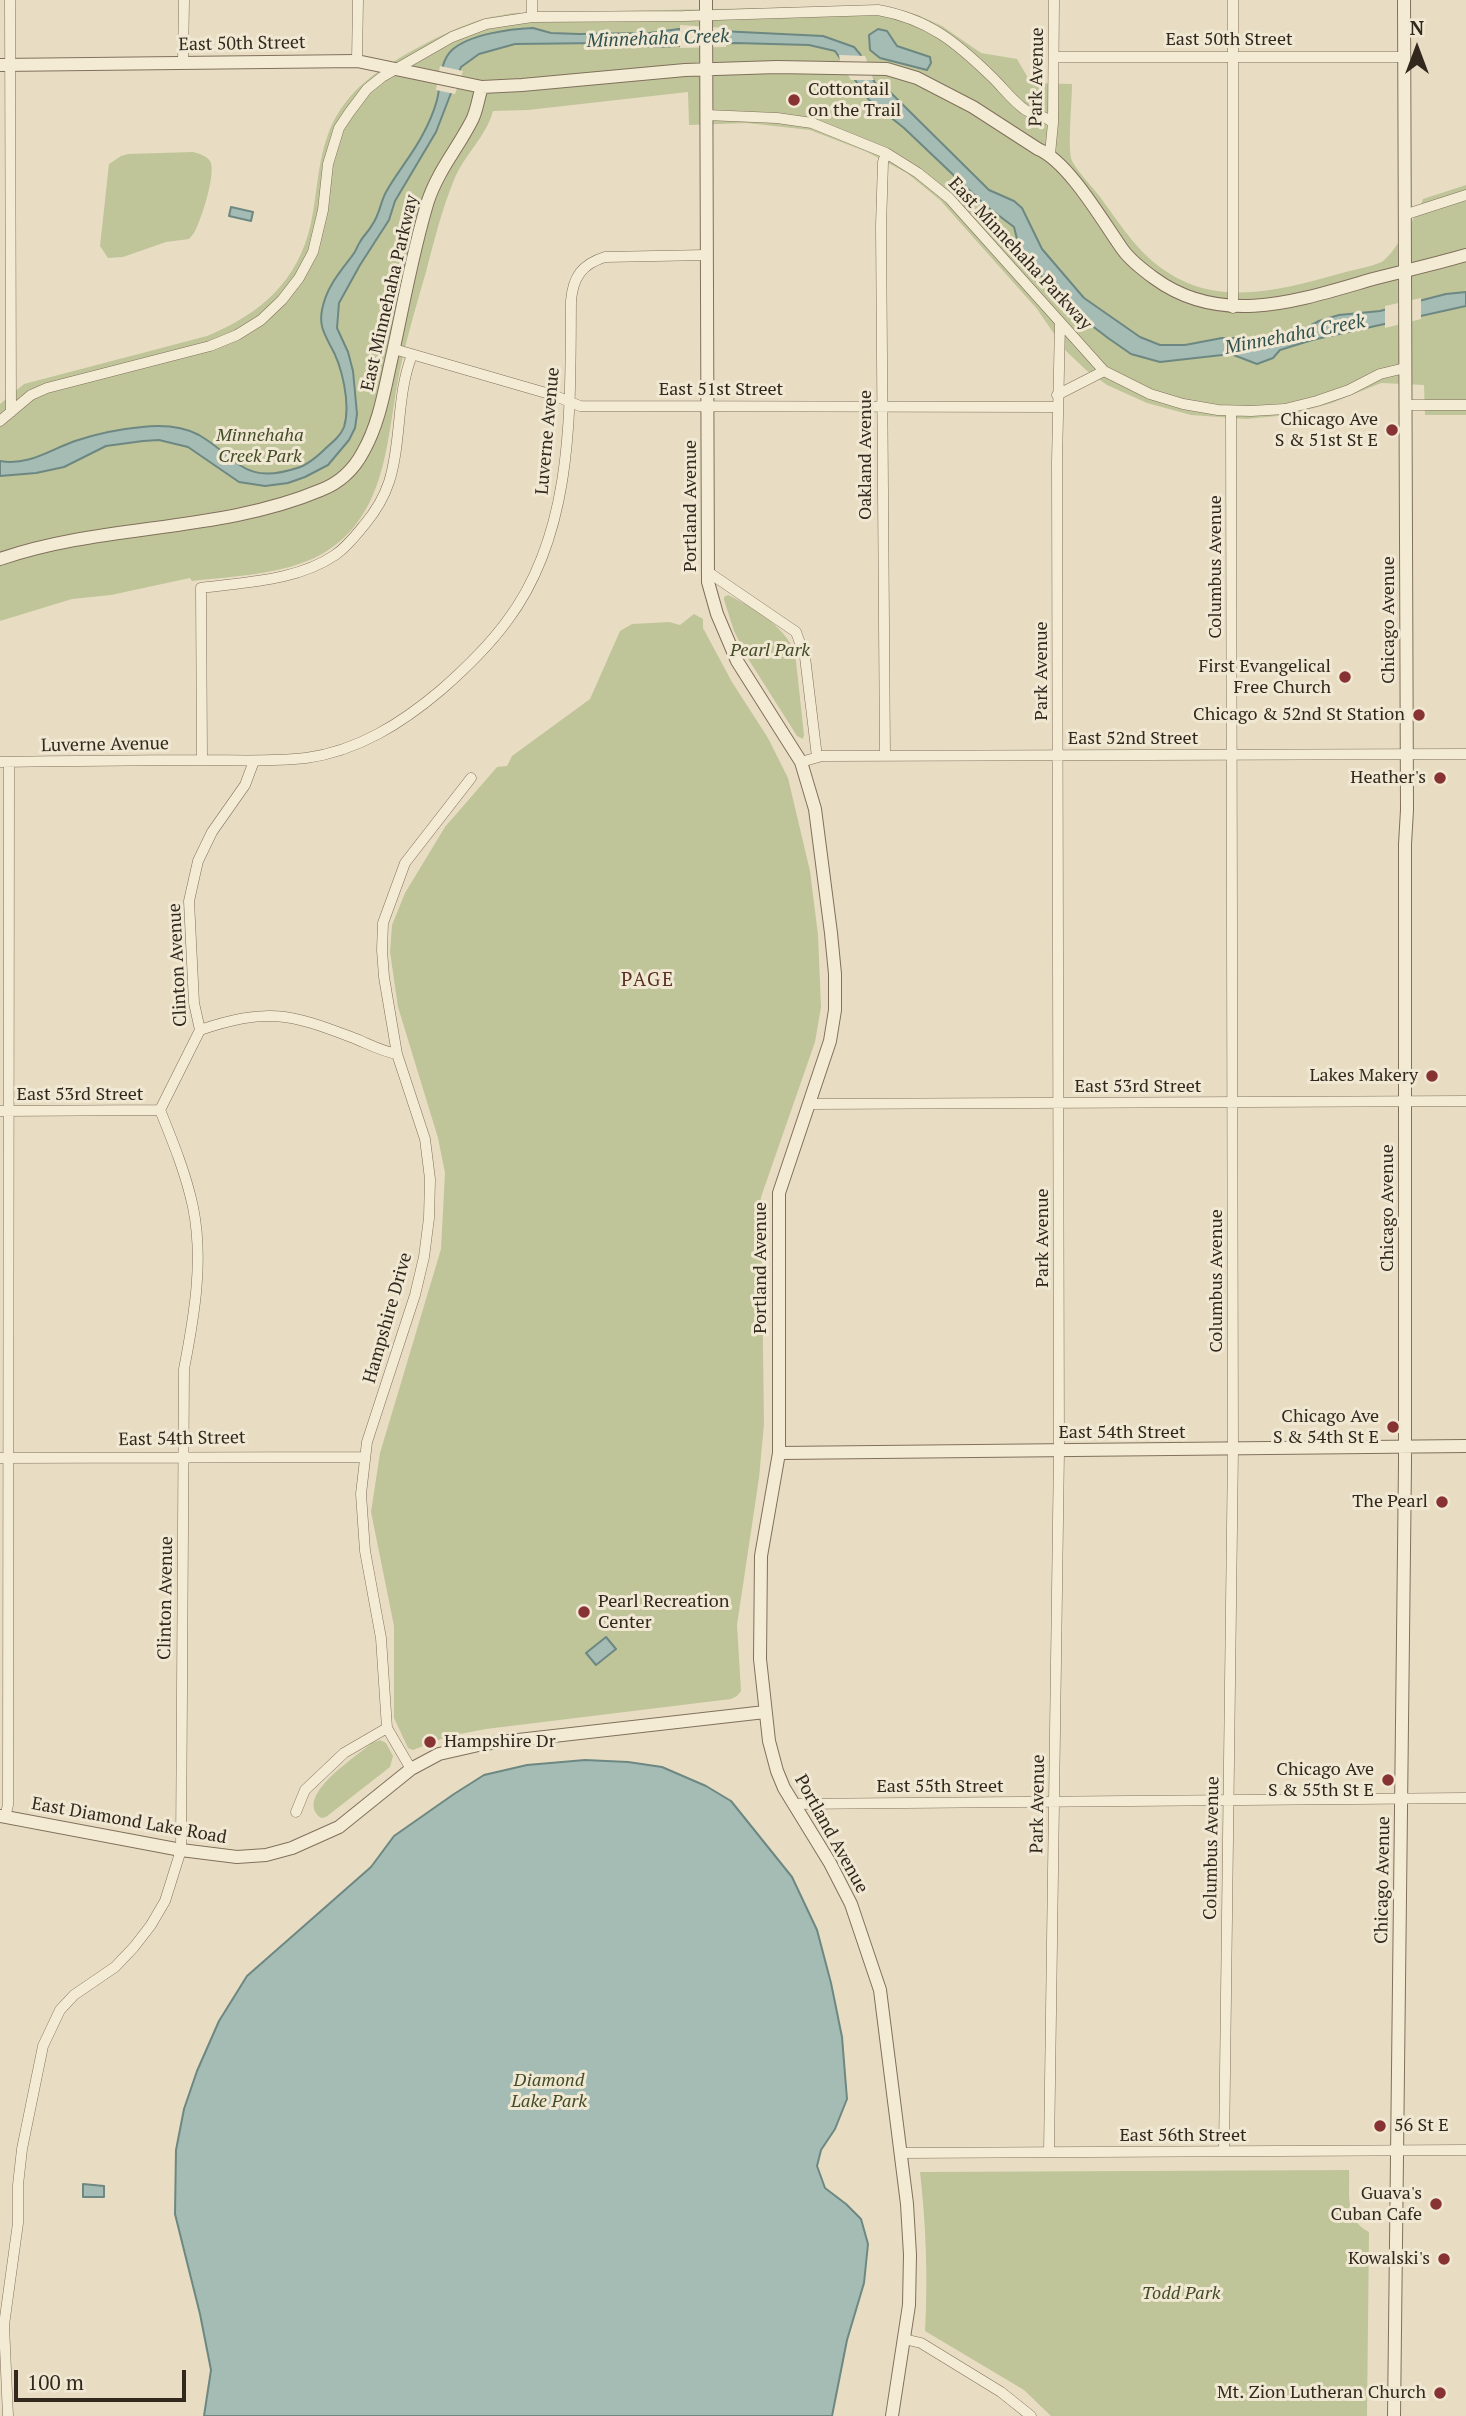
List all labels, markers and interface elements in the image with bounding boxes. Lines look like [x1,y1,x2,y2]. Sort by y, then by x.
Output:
north arrow [1382,14,1452,84]
text: N [1410,15,1424,40]
water label: Minnehaha Creek [586,25,730,53]
street label: Park Avenue [1025,27,1049,127]
street label: East 50th Street [1165,29,1293,51]
street label: East 50th Street [178,32,306,56]
place label: Cottontail on the Trail [808,79,901,122]
marker: Cottontail on the Trail [786,92,802,108]
street label: East Minnehaha Parkway [944,173,1096,335]
street label: East Minnehaha Parkway [357,193,423,393]
water label: Minnehaha Creek [1223,310,1367,360]
street label: Luverne Avenue [532,366,564,496]
street label: East 51st Street [659,379,783,401]
street label: Oakland Avenue [855,390,877,520]
place label: Chicago Ave S & 51st St E [1275,409,1378,452]
marker: Chicago Ave S & 51st St E [1384,422,1400,438]
park label: Minnehaha Creek Park [216,425,304,467]
street label: Portland Avenue [680,440,702,572]
street label: Columbus Avenue [1205,495,1227,639]
street label: Chicago Avenue [1378,556,1400,684]
street label: Park Avenue [1031,621,1053,721]
park label: Pearl Park [730,640,810,662]
place label: First Evangelical Free Church [1198,656,1331,698]
marker: First Evangelical Free Church [1337,669,1353,685]
place label: Chicago & 52nd St Station [1193,704,1405,726]
marker: Chicago & 52nd St Station [1411,707,1427,723]
street label: East 52nd Street [1068,728,1198,750]
street label: Luverne Avenue [41,733,169,757]
place label: Heather's [1350,767,1426,789]
marker: Heather's [1432,770,1448,786]
street label: Clinton Avenue [164,903,192,1027]
district label: PAGE [621,970,675,992]
place label: Lakes Makery [1310,1065,1418,1087]
marker: Lakes Makery [1424,1068,1440,1084]
street label: East 53rd Street [1075,1076,1201,1098]
street label: East 53rd Street [17,1084,143,1106]
street label: Chicago Avenue [1377,1144,1399,1272]
street label: Park Avenue [1032,1188,1054,1288]
street label: Portland Avenue [750,1202,772,1334]
street label: Columbus Avenue [1206,1209,1228,1353]
street label: Hampshire Drive [359,1250,417,1386]
place label: Chicago Ave S & 54th St E [1273,1406,1379,1448]
marker: Chicago Ave S & 54th St E [1385,1419,1401,1435]
street label: East 54th Street [1058,1422,1186,1444]
street label: East 54th Street [118,1427,246,1451]
place label: The Pearl [1352,1491,1428,1513]
marker: The Pearl [1434,1494,1450,1510]
street label: Clinton Avenue [154,1536,178,1660]
place label: Pearl Recreation Center [598,1591,729,1634]
marker: Pearl Recreation Center [576,1604,592,1620]
place label: Hampshire Dr [444,1731,556,1753]
marker: Hampshire Dr [422,1734,438,1750]
street label: Park Avenue [1026,1754,1050,1854]
place label: Chicago Ave S & 55th St E [1268,1759,1374,1802]
street label: Portland Avenue [790,1771,872,1897]
marker: Chicago Ave S & 55th St E [1380,1772,1396,1788]
street label: East 55th Street [876,1776,1004,1798]
street label: Columbus Avenue [1200,1776,1224,1920]
street label: East Diamond Lake Road [30,1793,228,1849]
street label: Chicago Avenue [1371,1816,1395,1944]
park label: Diamond Lake Park [511,2070,587,2112]
place label: 56 St E [1394,2115,1449,2137]
marker: 56 St E [1372,2118,1388,2134]
street label: East 56th Street [1119,2125,1247,2147]
place label: Guava's Cuban Cafe [1331,2183,1422,2226]
marker: Guava's Cuban Cafe [1428,2196,1444,2212]
place label: Kowalski's [1348,2248,1430,2270]
marker: Kowalski's [1436,2251,1452,2267]
park label: Todd Park [1142,2283,1220,2305]
scale bar [18,2356,189,2400]
text: 100 m [27,2368,84,2396]
place label: Mt. Zion Lutheran Church [1217,2382,1426,2404]
marker: Mt. Zion Lutheran Church [1432,2385,1448,2401]

